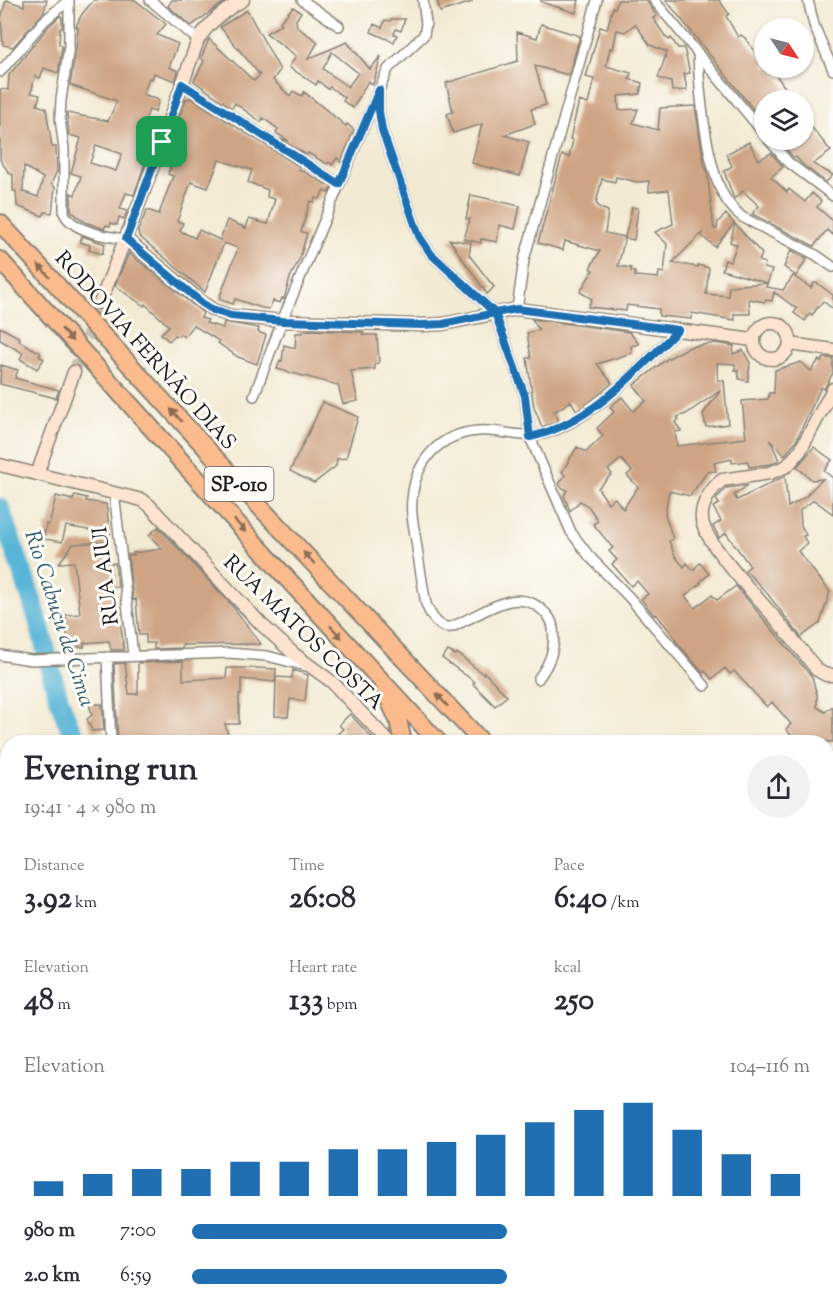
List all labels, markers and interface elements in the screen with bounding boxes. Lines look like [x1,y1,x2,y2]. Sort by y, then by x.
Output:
north arrow [754,18,814,78]
map controls [754,18,814,150]
button: layers [754,90,814,150]
pin [136,116,187,167]
icon: arrive [145,125,178,158]
street label: RODOVIA FERNÃO DIAS [47,245,242,458]
one-way arrow [37,264,51,279]
one-way arrow [60,327,74,342]
one-way arrow [170,408,183,423]
road number: SP-010 [204,467,274,501]
one-way arrow [233,518,246,533]
street label: RUA AIUI [86,525,128,627]
water label: Rio Cabuçu de Cima [15,527,102,711]
street label: RUA MATOS COSTA [216,549,390,718]
one-way arrow [302,551,316,565]
one-way arrow [329,624,342,639]
one-way arrow [436,693,450,707]
text: Evening run [24,747,198,795]
button: share [747,755,810,818]
text: 19:41 · 4 × 980 m [24,794,156,823]
text: Distance [24,855,84,878]
text: Time [289,855,325,878]
text: Pace [554,855,585,878]
text: 3.92 [24,878,72,921]
text: 26:08 [289,878,356,921]
text: 6:40 [554,878,607,921]
text: km [72,892,97,915]
text: /km [607,892,639,915]
text: Elevation [24,957,89,980]
text: Heart rate [289,957,357,980]
text: kcal [554,957,582,980]
text: 48 [24,980,54,1023]
text: 133 [289,980,323,1023]
text: 250 [554,980,594,1023]
text: m [54,994,71,1017]
text: bpm [323,994,358,1017]
text: Elevation [24,1053,105,1082]
text: 104–116 m [730,1053,810,1082]
text: 980 m [24,1217,75,1246]
text: 7:00 [120,1217,156,1246]
text: 2.0 km [24,1262,80,1291]
text: 6:59 [120,1262,152,1291]

